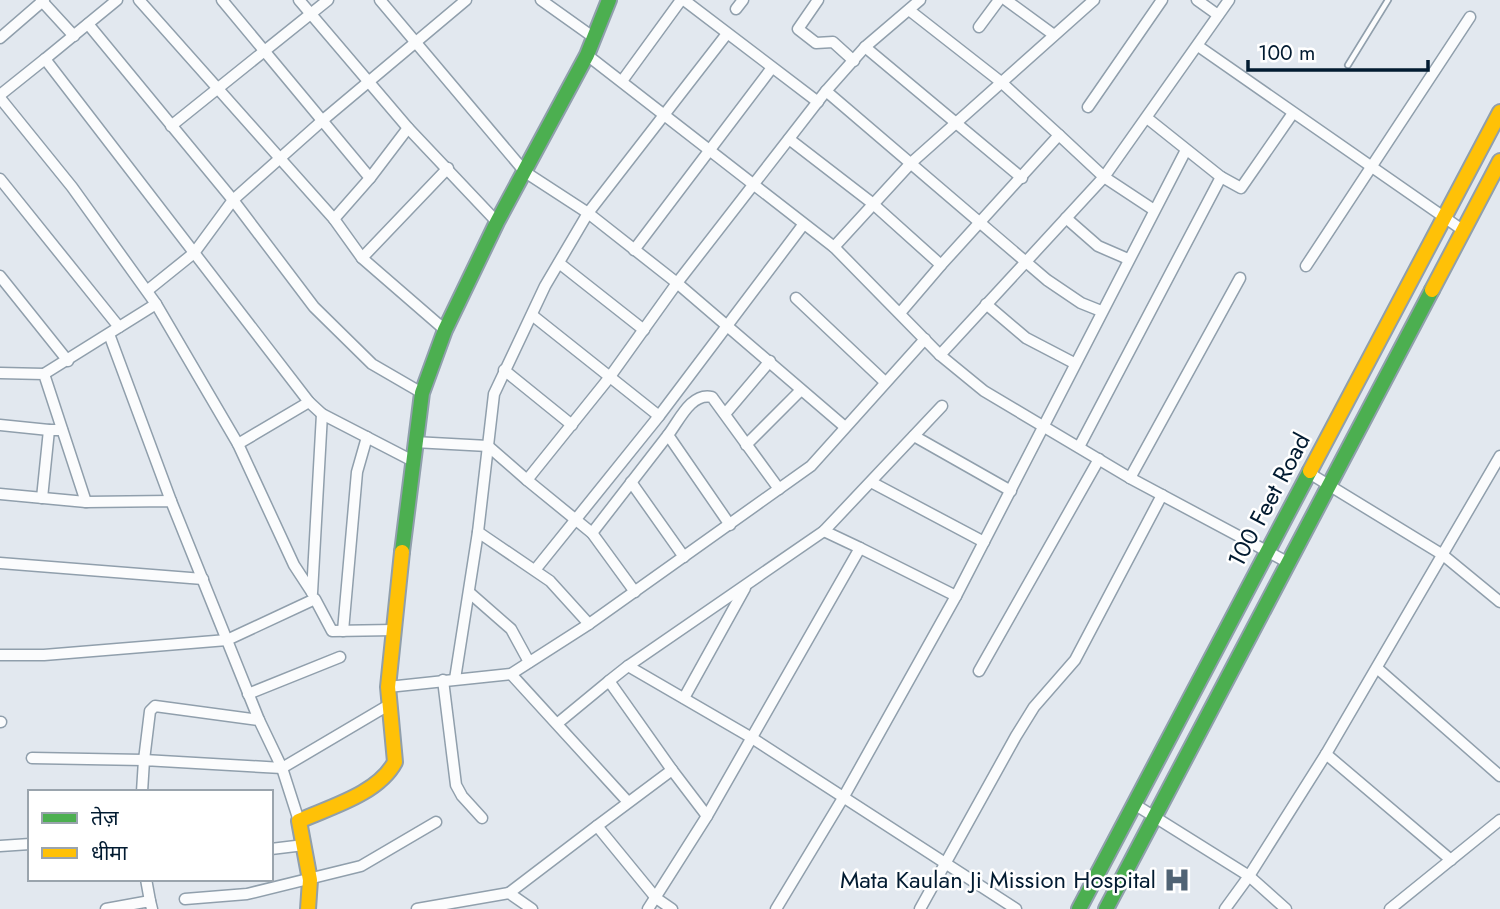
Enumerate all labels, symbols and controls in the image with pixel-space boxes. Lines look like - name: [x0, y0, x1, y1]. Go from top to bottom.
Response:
- scale bar: [1248, 28, 1428, 72]
- text: 100 m: [1258, 38, 1315, 68]
- street label: 100 Feet Road: [1218, 426, 1319, 573]
- legend: [28, 790, 273, 881]
- text: तेज़: [91, 803, 119, 833]
- text: धीमा: [91, 838, 128, 868]
- place label: Mata Kaulan Ji Mission Hospital: [840, 862, 1156, 897]
- hospital icon: Mata Kaulan Ji Mission Hospital: [1162, 865, 1192, 895]

